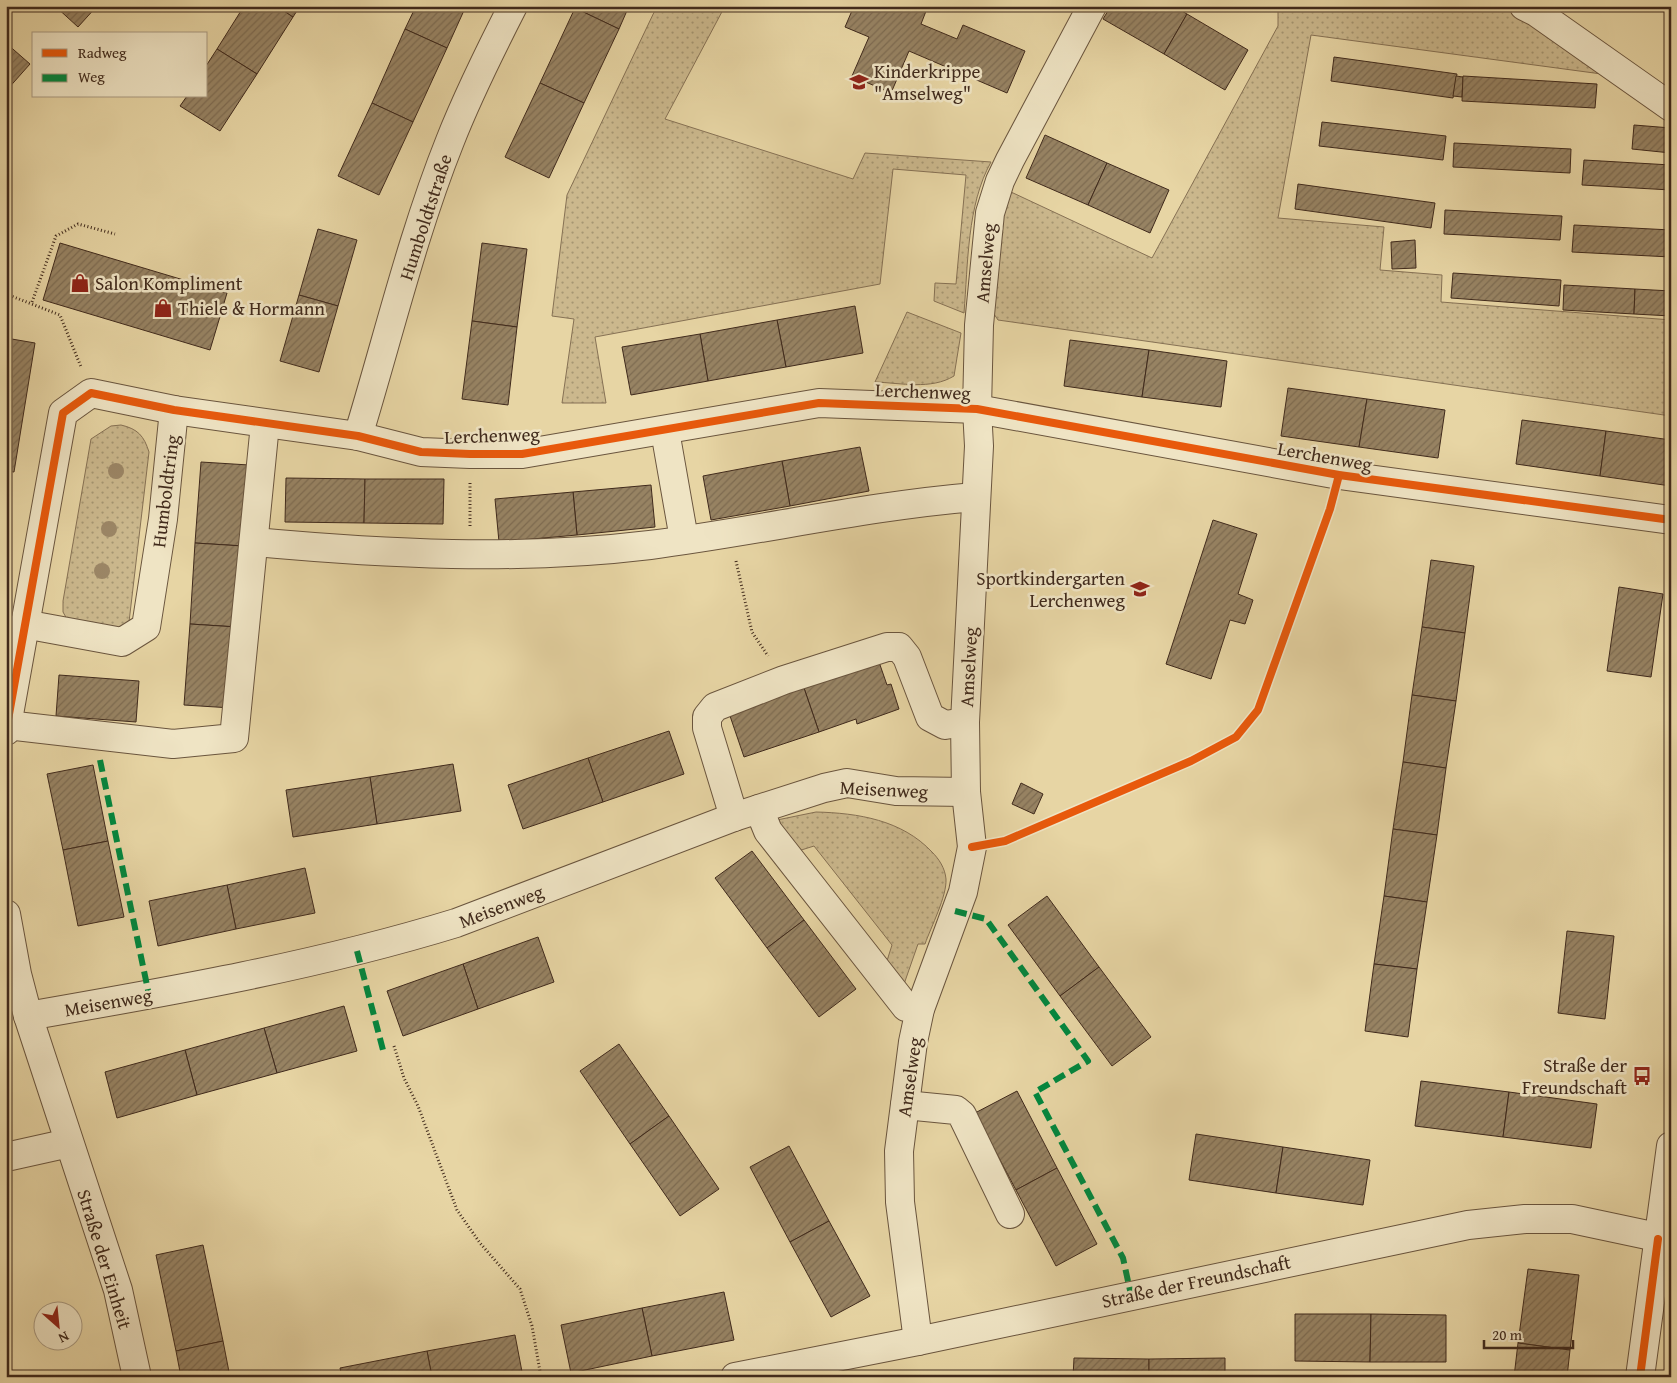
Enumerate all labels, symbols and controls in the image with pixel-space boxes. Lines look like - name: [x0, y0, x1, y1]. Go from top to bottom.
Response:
- legend: [32, 32, 208, 98]
- text: Radweg: [78, 42, 127, 63]
- place label: Kinderkrippe "Amselweg": [874, 57, 980, 107]
- text: Weg: [78, 66, 105, 87]
- school or university icon: Kinderkrippe "Amselweg": [848, 71, 870, 93]
- street label: Humboldtstraße: [391, 150, 459, 284]
- street label: Amselweg: [968, 221, 1002, 304]
- place label: Salon Kompliment: [95, 269, 243, 297]
- shop icon: Salon Kompliment: [69, 272, 91, 294]
- place label: Thiele & Hormann: [178, 294, 325, 322]
- shop icon: Thiele & Hormann: [152, 297, 174, 319]
- street label: Lerchenweg: [875, 375, 972, 407]
- street label: Lerchenweg: [444, 419, 541, 451]
- street label: Humboldtring: [144, 432, 186, 549]
- street label: Lerchenweg: [1275, 434, 1375, 478]
- place label: Sportkindergarten Lerchenweg: [976, 564, 1126, 614]
- school or university icon: Sportkindergarten Lerchenweg: [1129, 578, 1151, 600]
- street label: Amselweg: [952, 626, 984, 708]
- street label: Meisenweg: [839, 773, 929, 805]
- street label: Meisenweg: [455, 877, 548, 935]
- street label: Meisenweg: [62, 980, 155, 1023]
- street label: Amselweg: [890, 1035, 929, 1119]
- place label: Straße der Freundschaft: [1522, 1051, 1627, 1101]
- bus stop icon: Straße der Freundschaft: [1631, 1065, 1653, 1087]
- street label: Straße der Einheit: [70, 1185, 140, 1333]
- street label: Straße der Freundschaft: [1099, 1247, 1294, 1315]
- north arrow: [32, 1300, 82, 1350]
- scale bar: [1484, 1318, 1573, 1350]
- text: 20 m: [1492, 1324, 1523, 1345]
- text: N: [55, 1327, 73, 1349]

